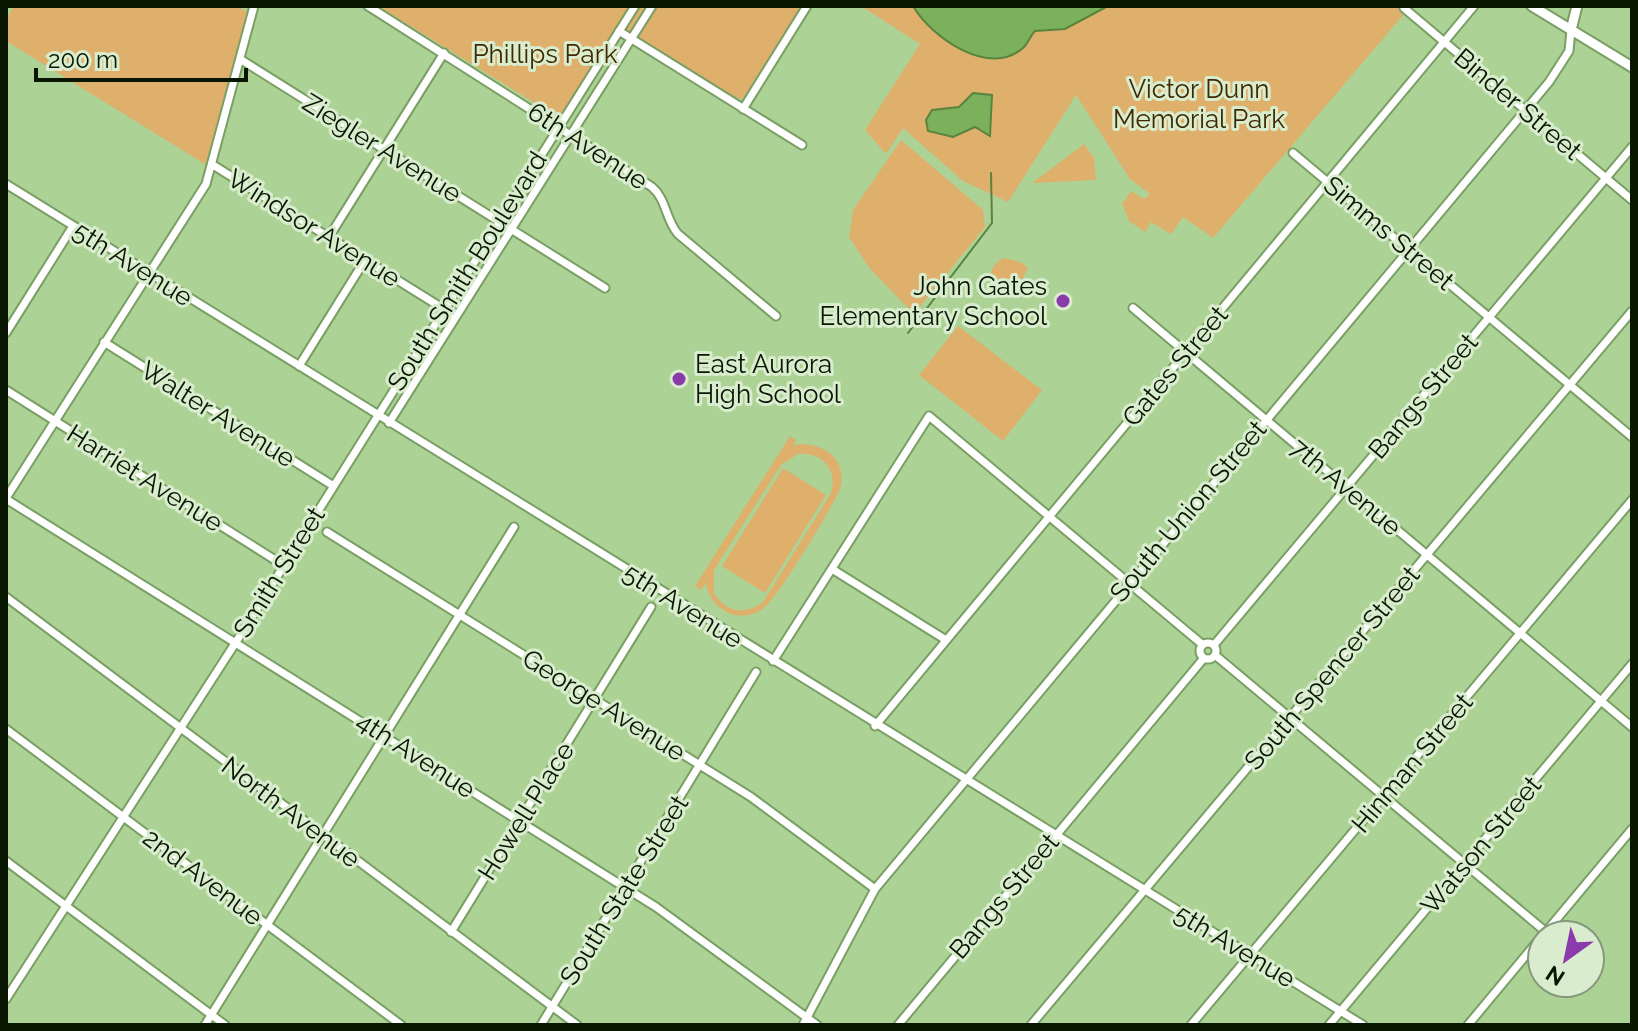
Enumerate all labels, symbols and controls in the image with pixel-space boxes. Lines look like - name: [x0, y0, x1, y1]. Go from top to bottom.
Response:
- scale bar: [36, 32, 246, 82]
- park label: Phillips Park: [472, 39, 618, 69]
- street label: Binder Street: [1448, 42, 1588, 166]
- text: 200 m: [48, 45, 118, 74]
- park label: Victor Dunn Memorial Park: [1113, 74, 1285, 134]
- street label: Ziegler Avenue: [297, 87, 467, 209]
- street label: 6th Avenue: [523, 96, 653, 196]
- street label: South Smith Boulevard: [381, 146, 553, 396]
- street label: Windsor Avenue: [222, 163, 406, 293]
- street label: Simms Street: [1318, 170, 1460, 296]
- street label: 5th Avenue: [68, 215, 198, 313]
- place label: John Gates Elementary School: [819, 271, 1048, 331]
- marker: John Gates Elementary School: [1054, 292, 1072, 310]
- street label: Gates Street: [1116, 300, 1234, 432]
- street label: Bangs Street: [1362, 327, 1484, 465]
- place label: East Aurora High School: [695, 349, 842, 409]
- street label: Walter Avenue: [135, 355, 301, 473]
- marker: East Aurora High School: [670, 370, 688, 388]
- street label: South Union Street: [1104, 414, 1273, 608]
- street label: Harriet Avenue: [62, 418, 228, 538]
- street label: 7th Avenue: [1285, 432, 1407, 542]
- street label: Smith Street: [227, 501, 331, 643]
- street label: 5th Avenue: [618, 557, 748, 655]
- street label: South Spencer Street: [1238, 560, 1426, 776]
- street label: George Avenue: [517, 643, 691, 767]
- street label: Hinman Street: [1345, 687, 1479, 839]
- street label: 4th Avenue: [351, 706, 481, 804]
- street label: Howell Place: [472, 737, 580, 885]
- street label: North Avenue: [216, 750, 366, 874]
- street label: Watson Street: [1415, 770, 1547, 920]
- street label: South State Street: [554, 789, 695, 990]
- street label: 2nd Avenue: [137, 822, 269, 932]
- street label: Bangs Street: [943, 827, 1065, 965]
- street label: 5th Avenue: [1169, 898, 1301, 994]
- north arrow: [1526, 919, 1606, 999]
- text: N: [1541, 960, 1569, 991]

